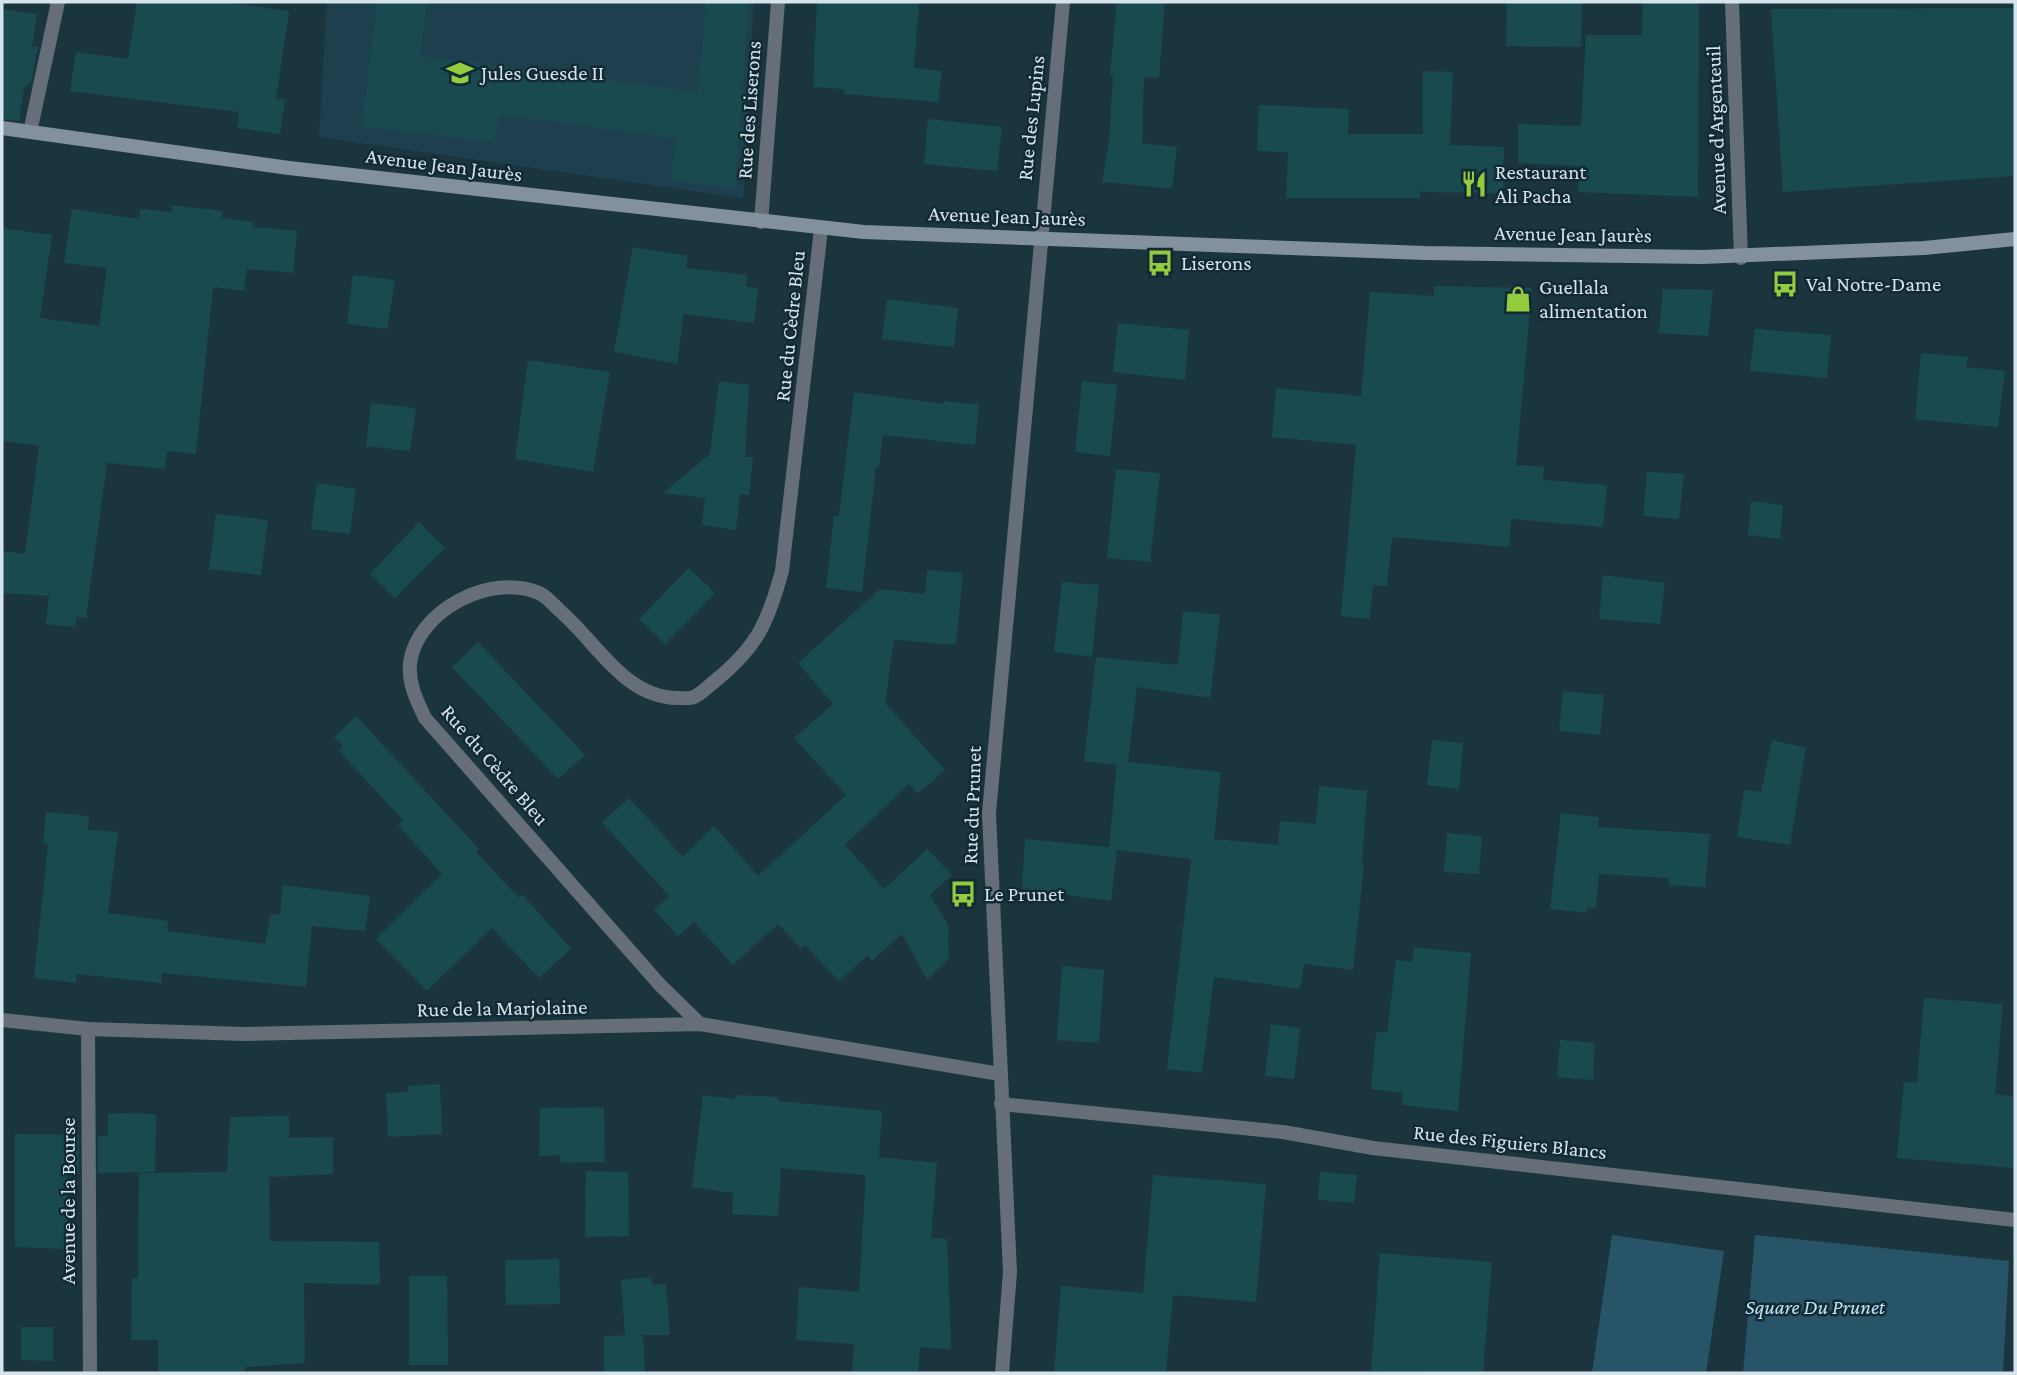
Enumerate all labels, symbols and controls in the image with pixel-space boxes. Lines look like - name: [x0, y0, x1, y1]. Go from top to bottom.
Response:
- street label: Rue des Liserons: [732, 40, 766, 180]
- street label: Avenue d'Argenteuil: [1701, 45, 1731, 215]
- street label: Rue des Lupins: [1012, 54, 1050, 182]
- school or university icon: Jules Guesde II: [445, 58, 475, 88]
- place label: Jules Guesde II: [479, 61, 604, 85]
- street label: Avenue Jean Jaurès: [364, 143, 524, 187]
- place label: Restaurant Ali Pacha: [1495, 160, 1588, 208]
- restaurant icon: Restaurant Ali Pacha: [1459, 169, 1489, 199]
- street label: Avenue Jean Jaurès: [928, 201, 1086, 231]
- street label: Avenue Jean Jaurès: [1494, 221, 1652, 247]
- bus stop icon: Liserons: [1145, 248, 1175, 278]
- street label: Rue du Cèdre Bleu: [770, 249, 810, 403]
- place label: Liserons: [1181, 251, 1251, 275]
- bus stop icon: Val Notre-Dame: [1770, 269, 1800, 299]
- place label: Val Notre-Dame: [1806, 272, 1941, 296]
- place label: Guellala alimentation: [1539, 275, 1648, 323]
- shop icon: Guellala alimentation: [1503, 284, 1533, 314]
- street label: Rue du Cèdre Bleu: [436, 700, 554, 830]
- street label: Rue du Prunet: [958, 744, 986, 865]
- bus stop icon: Le Prunet: [948, 879, 978, 909]
- place label: Le Prunet: [984, 882, 1065, 906]
- street label: Rue de la Marjolaine: [417, 995, 587, 1021]
- street label: Avenue de la Bourse: [56, 1117, 80, 1285]
- street label: Rue des Figuiers Blancs: [1412, 1120, 1608, 1164]
- park label: Square Du Prunet: [1745, 1295, 1886, 1319]

